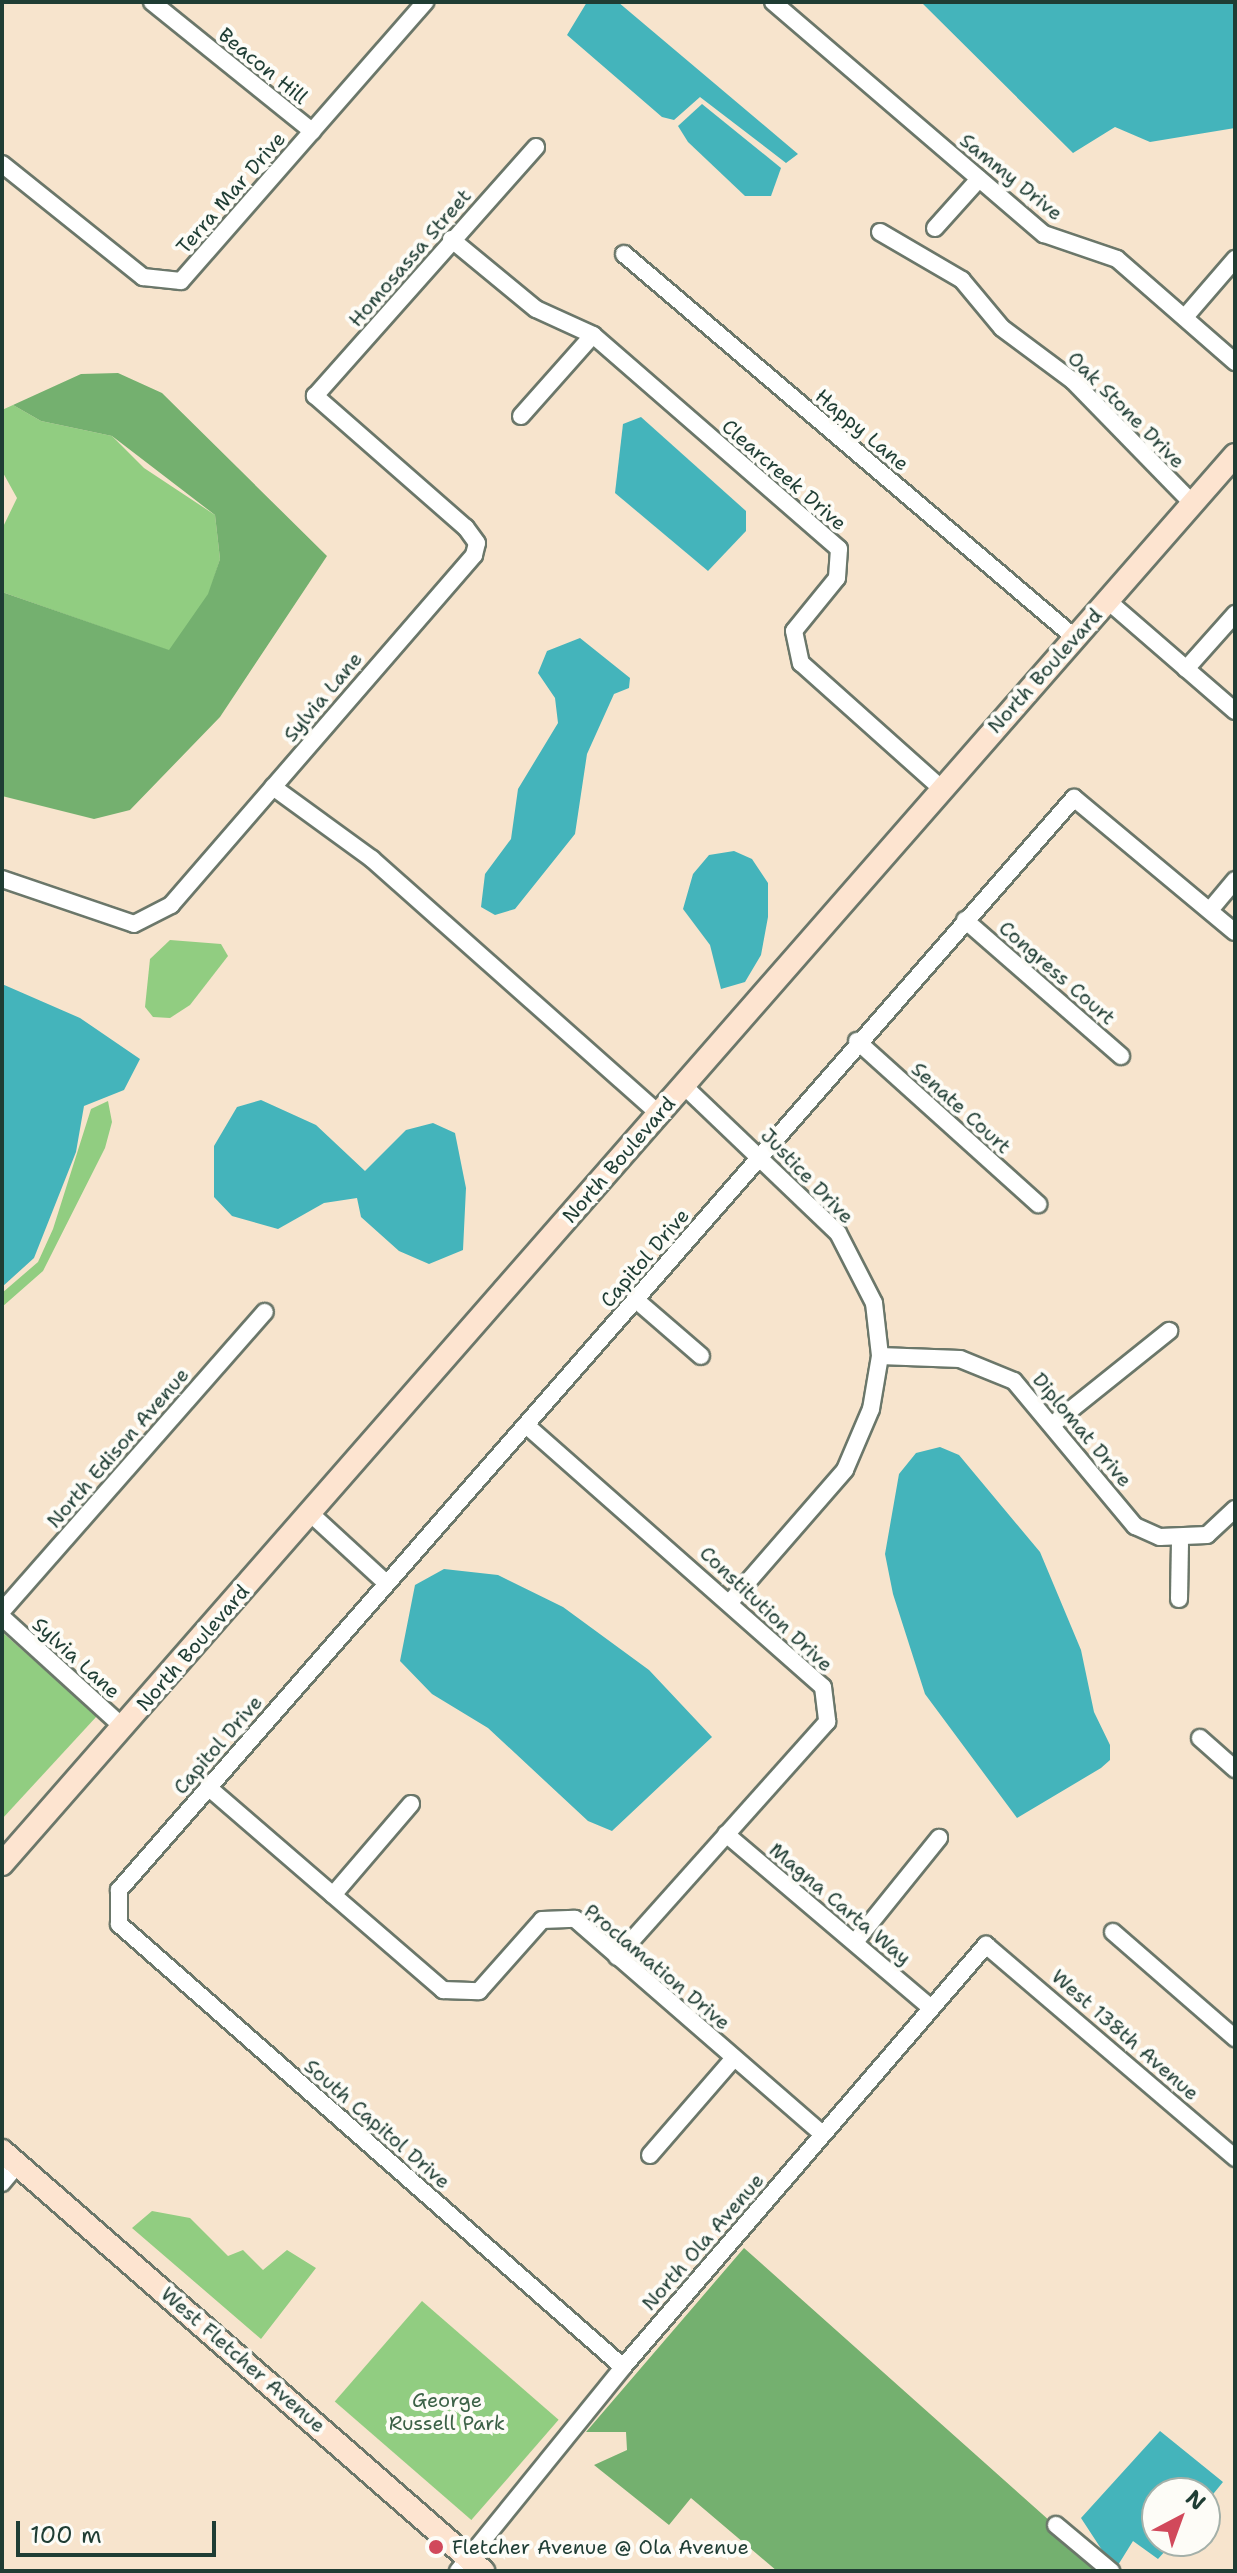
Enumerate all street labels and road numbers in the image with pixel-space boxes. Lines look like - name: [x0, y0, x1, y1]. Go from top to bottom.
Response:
- street label: Beacon Hill: [214, 23, 312, 109]
- street label: Terra Mar Drive: [172, 127, 290, 259]
- street label: Sammy Drive: [955, 128, 1067, 226]
- street label: Homosassa Street: [344, 184, 476, 332]
- street label: Oak Stone Drive: [1063, 347, 1189, 473]
- street label: Happy Lane: [811, 384, 913, 476]
- street label: Clearcreek Drive: [717, 414, 851, 536]
- street label: North Boulevard: [983, 604, 1107, 738]
- street label: Sylvia Lane: [279, 647, 367, 747]
- street label: Congress Court: [994, 916, 1120, 1030]
- street label: Senate Court: [906, 1057, 1016, 1159]
- street label: North Boulevard: [558, 1092, 680, 1228]
- street label: Justice Drive: [756, 1123, 858, 1229]
- street label: Capitol Drive: [596, 1204, 694, 1312]
- street label: North Edison Avenue: [42, 1363, 194, 1533]
- street label: Diplomat Drive: [1027, 1368, 1137, 1492]
- street label: Constitution Drive: [695, 1541, 837, 1677]
- street label: North Boulevard: [132, 1580, 254, 1716]
- street label: Sylvia Lane: [27, 1612, 125, 1704]
- street label: Capitol Drive: [169, 1691, 267, 1799]
- street label: Magna Carta Way: [764, 1838, 916, 1970]
- street label: Proclamation Drive: [579, 1899, 735, 2035]
- street label: West 138th Avenue: [1046, 1965, 1204, 2105]
- street label: South Capitol Drive: [299, 2054, 455, 2194]
- street label: North Ola Avenue: [637, 2169, 769, 2315]
- street label: West Fletcher Avenue: [156, 2282, 330, 2438]

